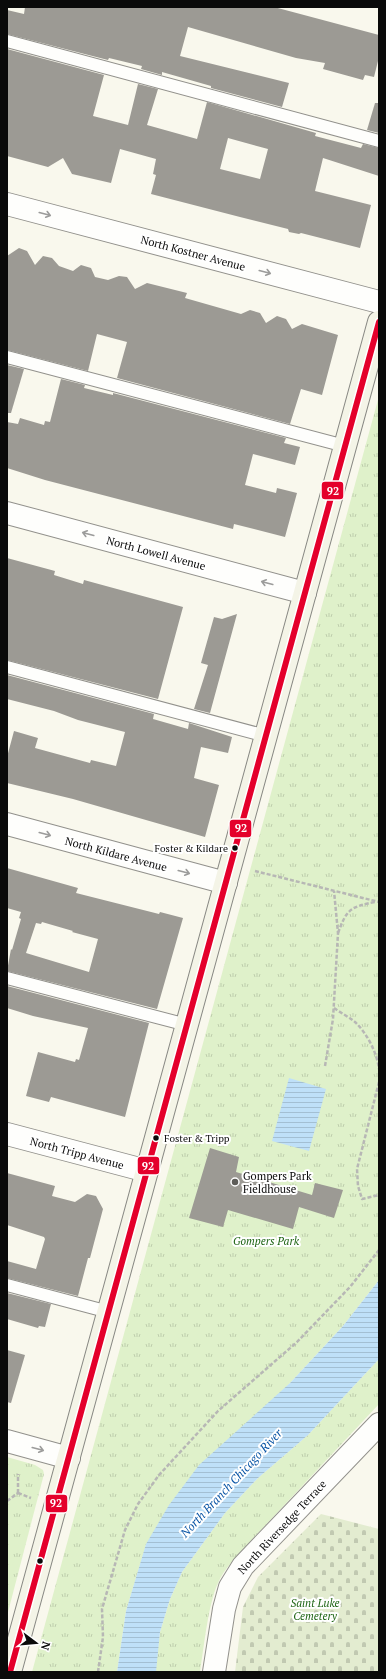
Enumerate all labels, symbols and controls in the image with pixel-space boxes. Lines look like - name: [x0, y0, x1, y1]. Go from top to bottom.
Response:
- one-way arrow: [38, 211, 51, 219]
- street label: North Kostner Avenue: [139, 232, 247, 274]
- one-way arrow: [258, 269, 271, 276]
- line badge: 92: [321, 481, 344, 500]
- text: 92: [327, 484, 339, 498]
- one-way arrow: [81, 530, 94, 538]
- street label: North Lowell Avenue: [105, 533, 208, 573]
- one-way arrow: [261, 579, 274, 586]
- line badge: 92: [229, 819, 252, 838]
- text: 92: [235, 821, 247, 835]
- one-way arrow: [38, 831, 51, 838]
- street label: North Kildare Avenue: [63, 834, 169, 874]
- place label: Foster & Kildare: [155, 842, 228, 855]
- marker: Foster & Kildare: [230, 843, 240, 853]
- one-way arrow: [177, 868, 190, 876]
- place label: Foster & Tripp: [164, 1132, 230, 1145]
- marker: Foster & Tripp: [151, 1133, 161, 1143]
- street label: North Tripp Avenue: [29, 1134, 126, 1172]
- line badge: 92: [137, 1156, 160, 1175]
- text: 92: [142, 1159, 154, 1173]
- place label: Gompers Park Fieldhouse: [243, 1169, 312, 1196]
- marker: Gompers Park Fieldhouse: [230, 1177, 240, 1187]
- park label: Gompers Park: [233, 1234, 300, 1248]
- water label: North Branch Chicago River: [176, 1425, 286, 1541]
- one-way arrow: [31, 1446, 44, 1453]
- street label: North Riversedge Terrace: [235, 1477, 330, 1577]
- line badge: 92: [45, 1494, 68, 1513]
- text: 92: [50, 1496, 62, 1510]
- unlabelled marker: [35, 1556, 45, 1566]
- park label: Saint Luke Cemetery: [290, 1596, 340, 1623]
- north arrow: [16, 1623, 56, 1663]
- text: N: [38, 1640, 53, 1652]

